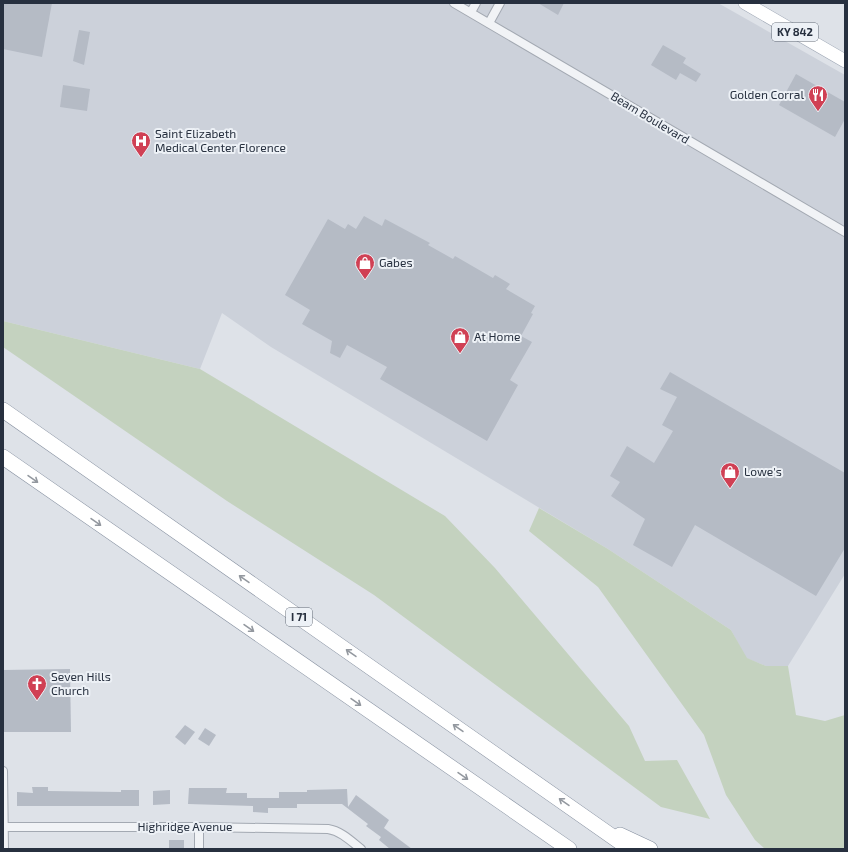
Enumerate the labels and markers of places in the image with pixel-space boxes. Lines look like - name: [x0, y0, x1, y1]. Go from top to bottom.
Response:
- restaurant icon: Golden Corral: [807, 84, 829, 112]
- place label: Golden Corral: [730, 87, 804, 101]
- place label: Saint Elizabeth Medical Center Florence: [155, 126, 286, 154]
- hospital icon: Saint Elizabeth Medical Center Florence: [130, 130, 152, 158]
- shop icon: Gabes: [354, 252, 376, 280]
- place label: Gabes: [379, 255, 413, 269]
- shop icon: At Home: [449, 326, 471, 354]
- place label: At Home: [474, 329, 520, 343]
- shop icon: Lowe's: [719, 461, 741, 489]
- place label: Lowe's: [744, 464, 782, 478]
- place label: Seven Hills Church: [51, 669, 111, 697]
- church icon: Seven Hills Church: [26, 673, 48, 701]

